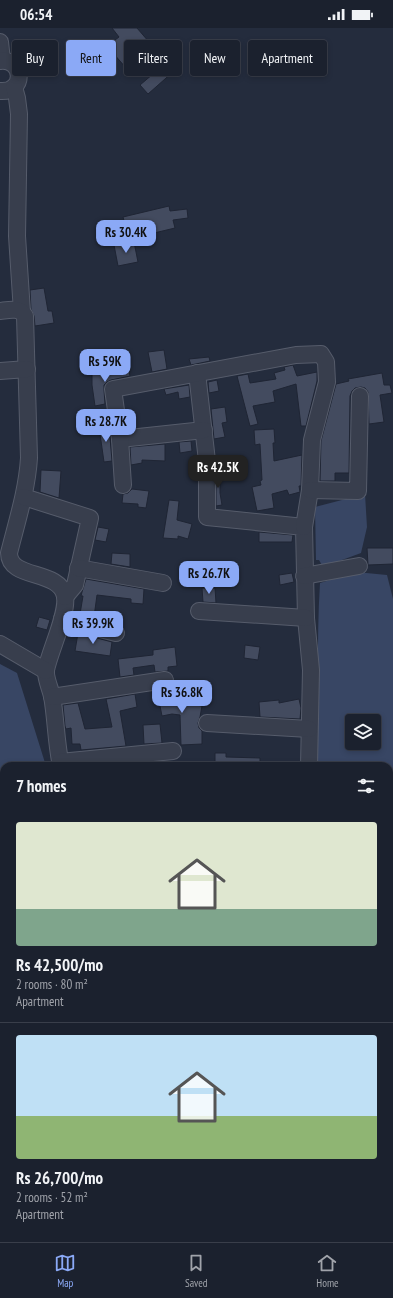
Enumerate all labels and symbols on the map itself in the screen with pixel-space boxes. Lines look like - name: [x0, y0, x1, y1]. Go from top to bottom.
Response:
- pin: Rs 30.4K: [85, 220, 167, 254]
- pin: Rs 59K: [72, 349, 138, 383]
- pin: Rs 28.7K: [65, 409, 147, 443]
- pin: Rs 42.5K: [177, 455, 259, 489]
- pin: Rs 26.7K: [168, 561, 250, 595]
- pin: Rs 39.9K: [52, 611, 134, 645]
- pin: Rs 36.8K: [141, 680, 223, 714]

